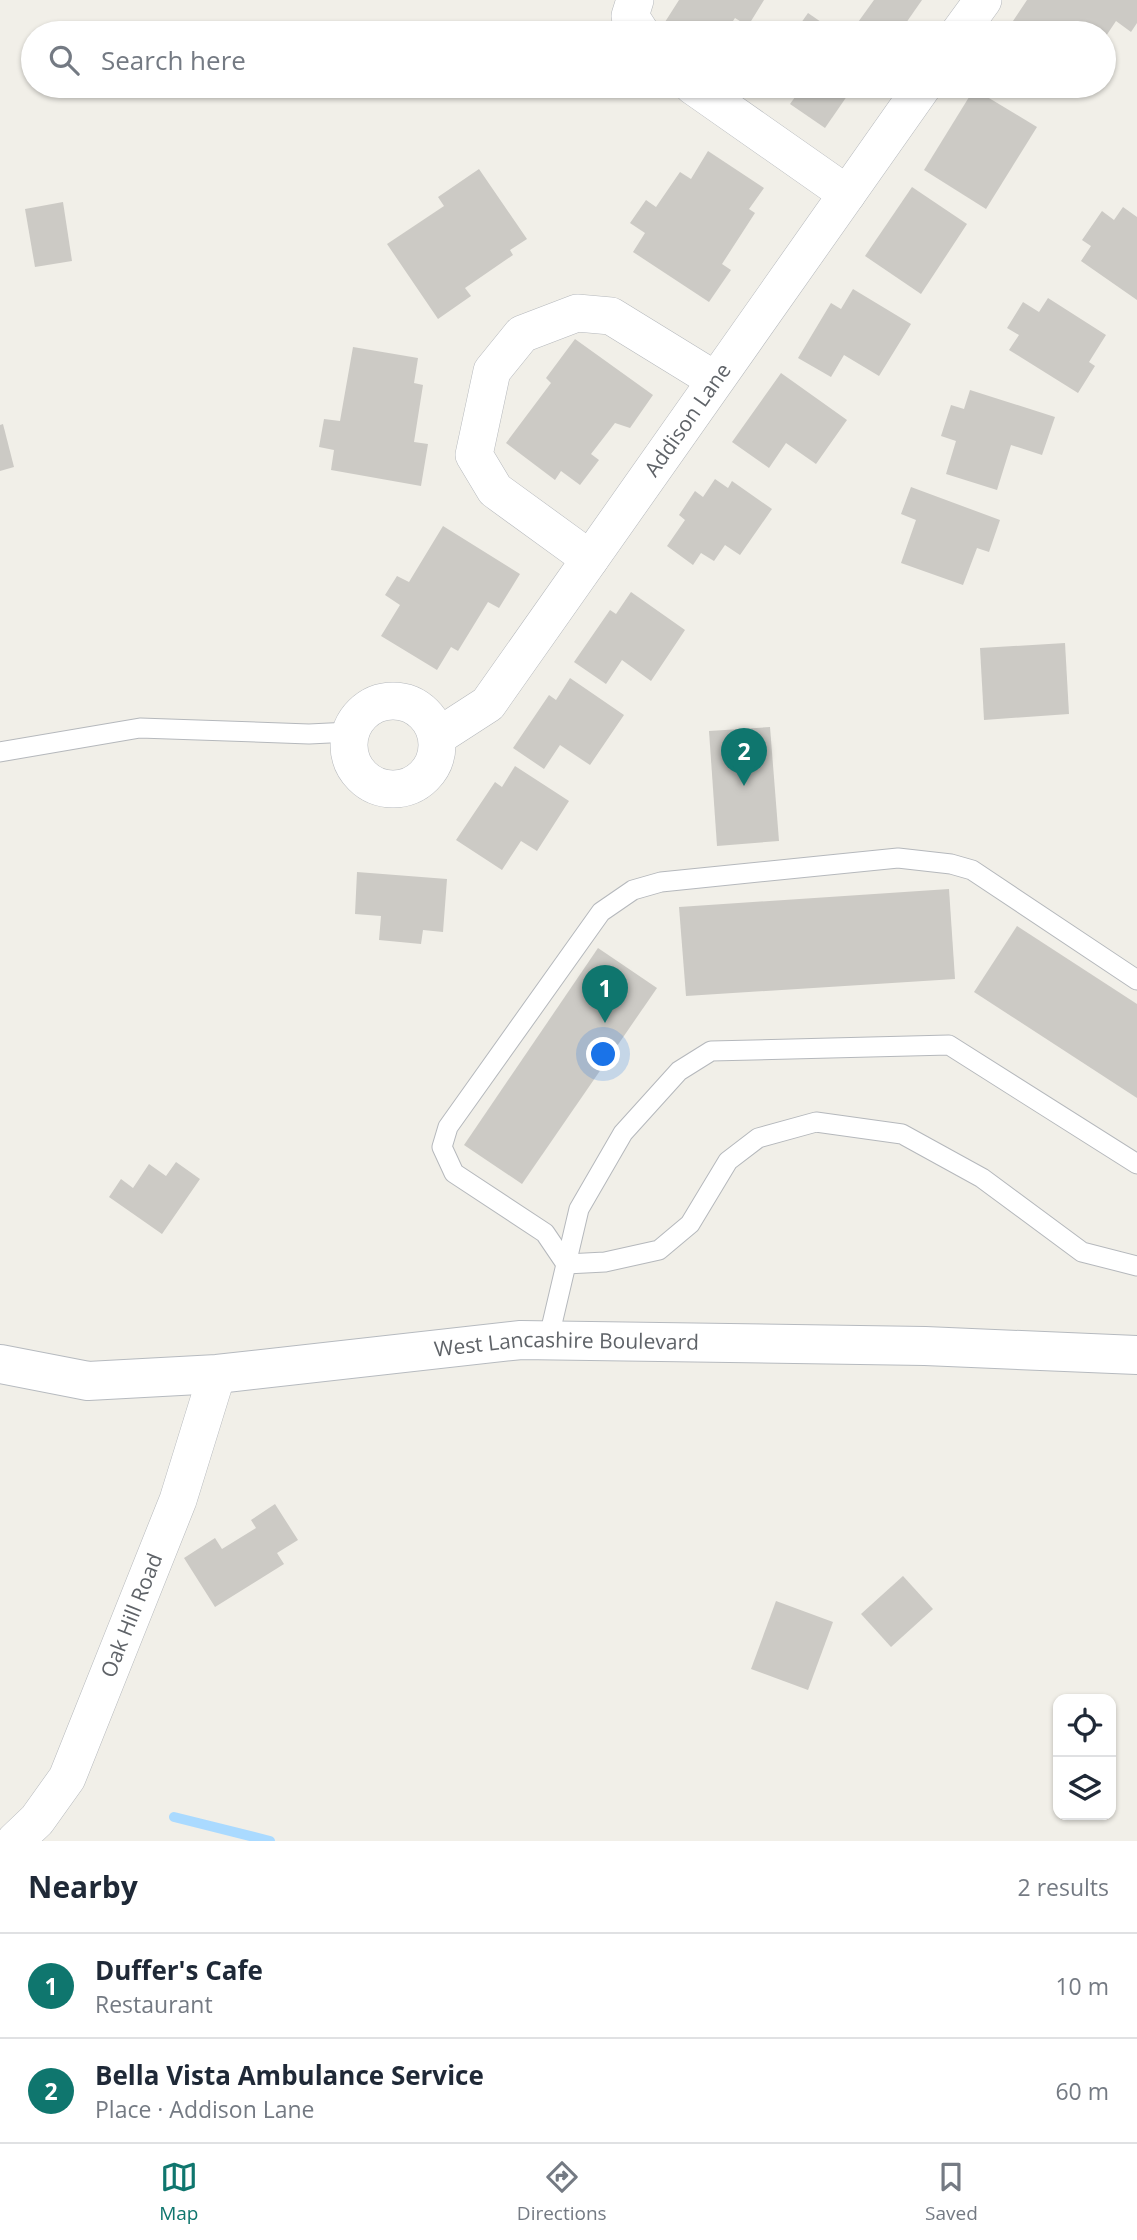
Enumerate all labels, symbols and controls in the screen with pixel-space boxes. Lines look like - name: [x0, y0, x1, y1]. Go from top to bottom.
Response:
- search box: [21, 21, 1116, 98]
- icon: search: [45, 41, 83, 79]
- text: Search here: [101, 42, 246, 78]
- street label: Addison Lane: [637, 357, 737, 482]
- pin: 2: [721, 728, 767, 786]
- pin: 1: [582, 965, 628, 1023]
- your location: [586, 1037, 620, 1071]
- street label: West Lancashire Boulevard: [432, 1325, 699, 1363]
- street label: Oak Hill Road: [94, 1549, 168, 1681]
- map controls: [1053, 1694, 1116, 1820]
- button: locate: [1053, 1694, 1116, 1757]
- button: layers: [1053, 1757, 1116, 1820]
- text: Nearby: [28, 1866, 138, 1907]
- text: 2 results: [1018, 1871, 1109, 1903]
- text: Duffer's Cafe: [95, 1952, 263, 1988]
- text: 1: [44, 1970, 58, 2002]
- text: 10 m: [1055, 1970, 1109, 2002]
- text: Restaurant: [95, 1988, 213, 2020]
- text: Bella Vista Ambulance Service: [95, 2057, 484, 2093]
- text: 2: [44, 2075, 58, 2107]
- text: 60 m: [1055, 2075, 1109, 2107]
- text: Place · Addison Lane: [95, 2093, 315, 2125]
- tab: Map: [159, 2158, 198, 2226]
- tab: Directions: [517, 2158, 607, 2226]
- tab: Saved: [925, 2158, 978, 2226]

